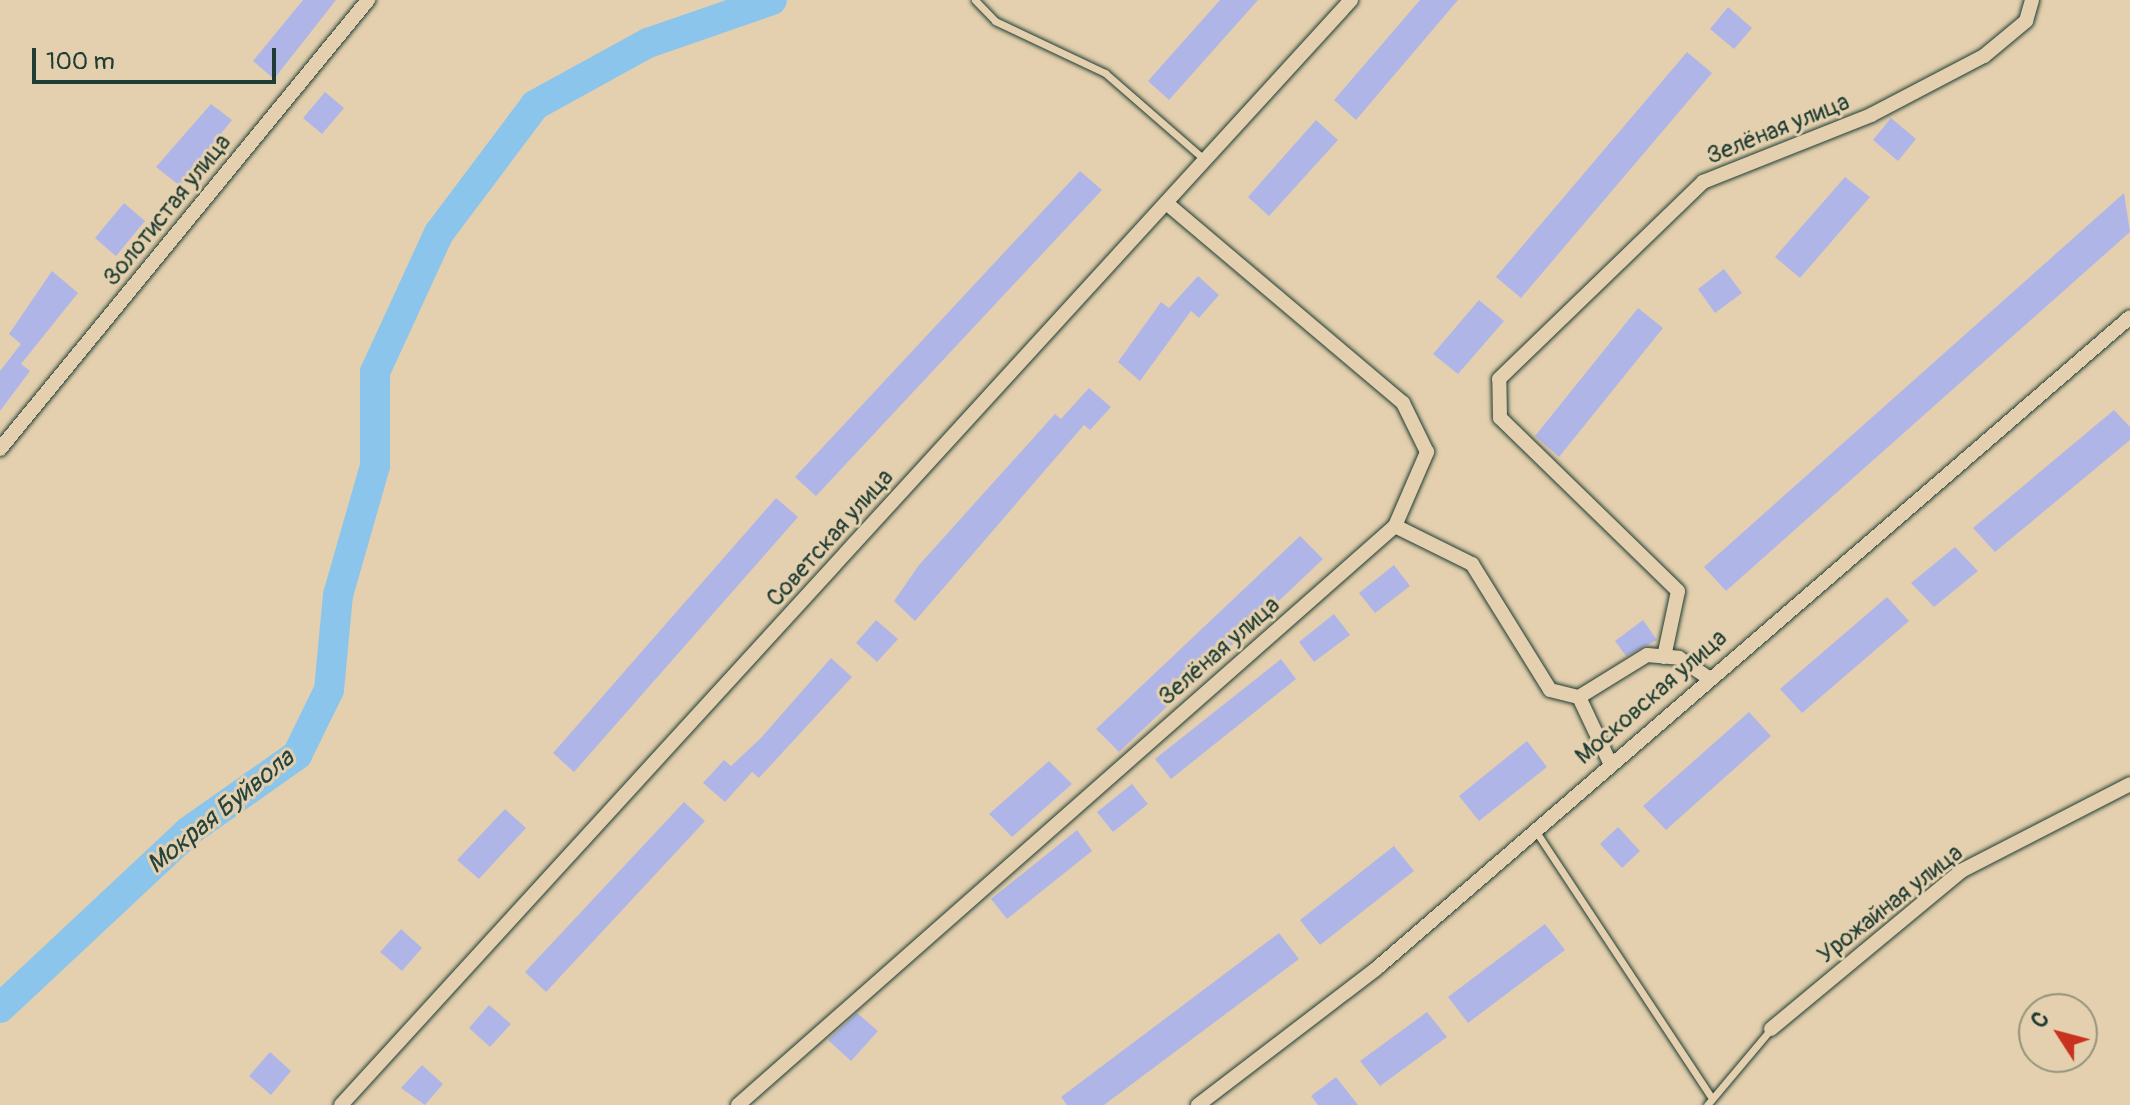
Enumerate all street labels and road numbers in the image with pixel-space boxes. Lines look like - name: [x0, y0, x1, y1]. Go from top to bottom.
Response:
- street label: Зелёная улица: [1703, 87, 1853, 171]
- street label: Золотистая улица: [97, 128, 237, 292]
- street label: Советская улица: [761, 463, 899, 613]
- street label: Зелёная улица: [1152, 591, 1286, 711]
- street label: Московская улица: [1569, 623, 1733, 771]
- street label: Урожайная улица: [1812, 838, 1968, 970]

